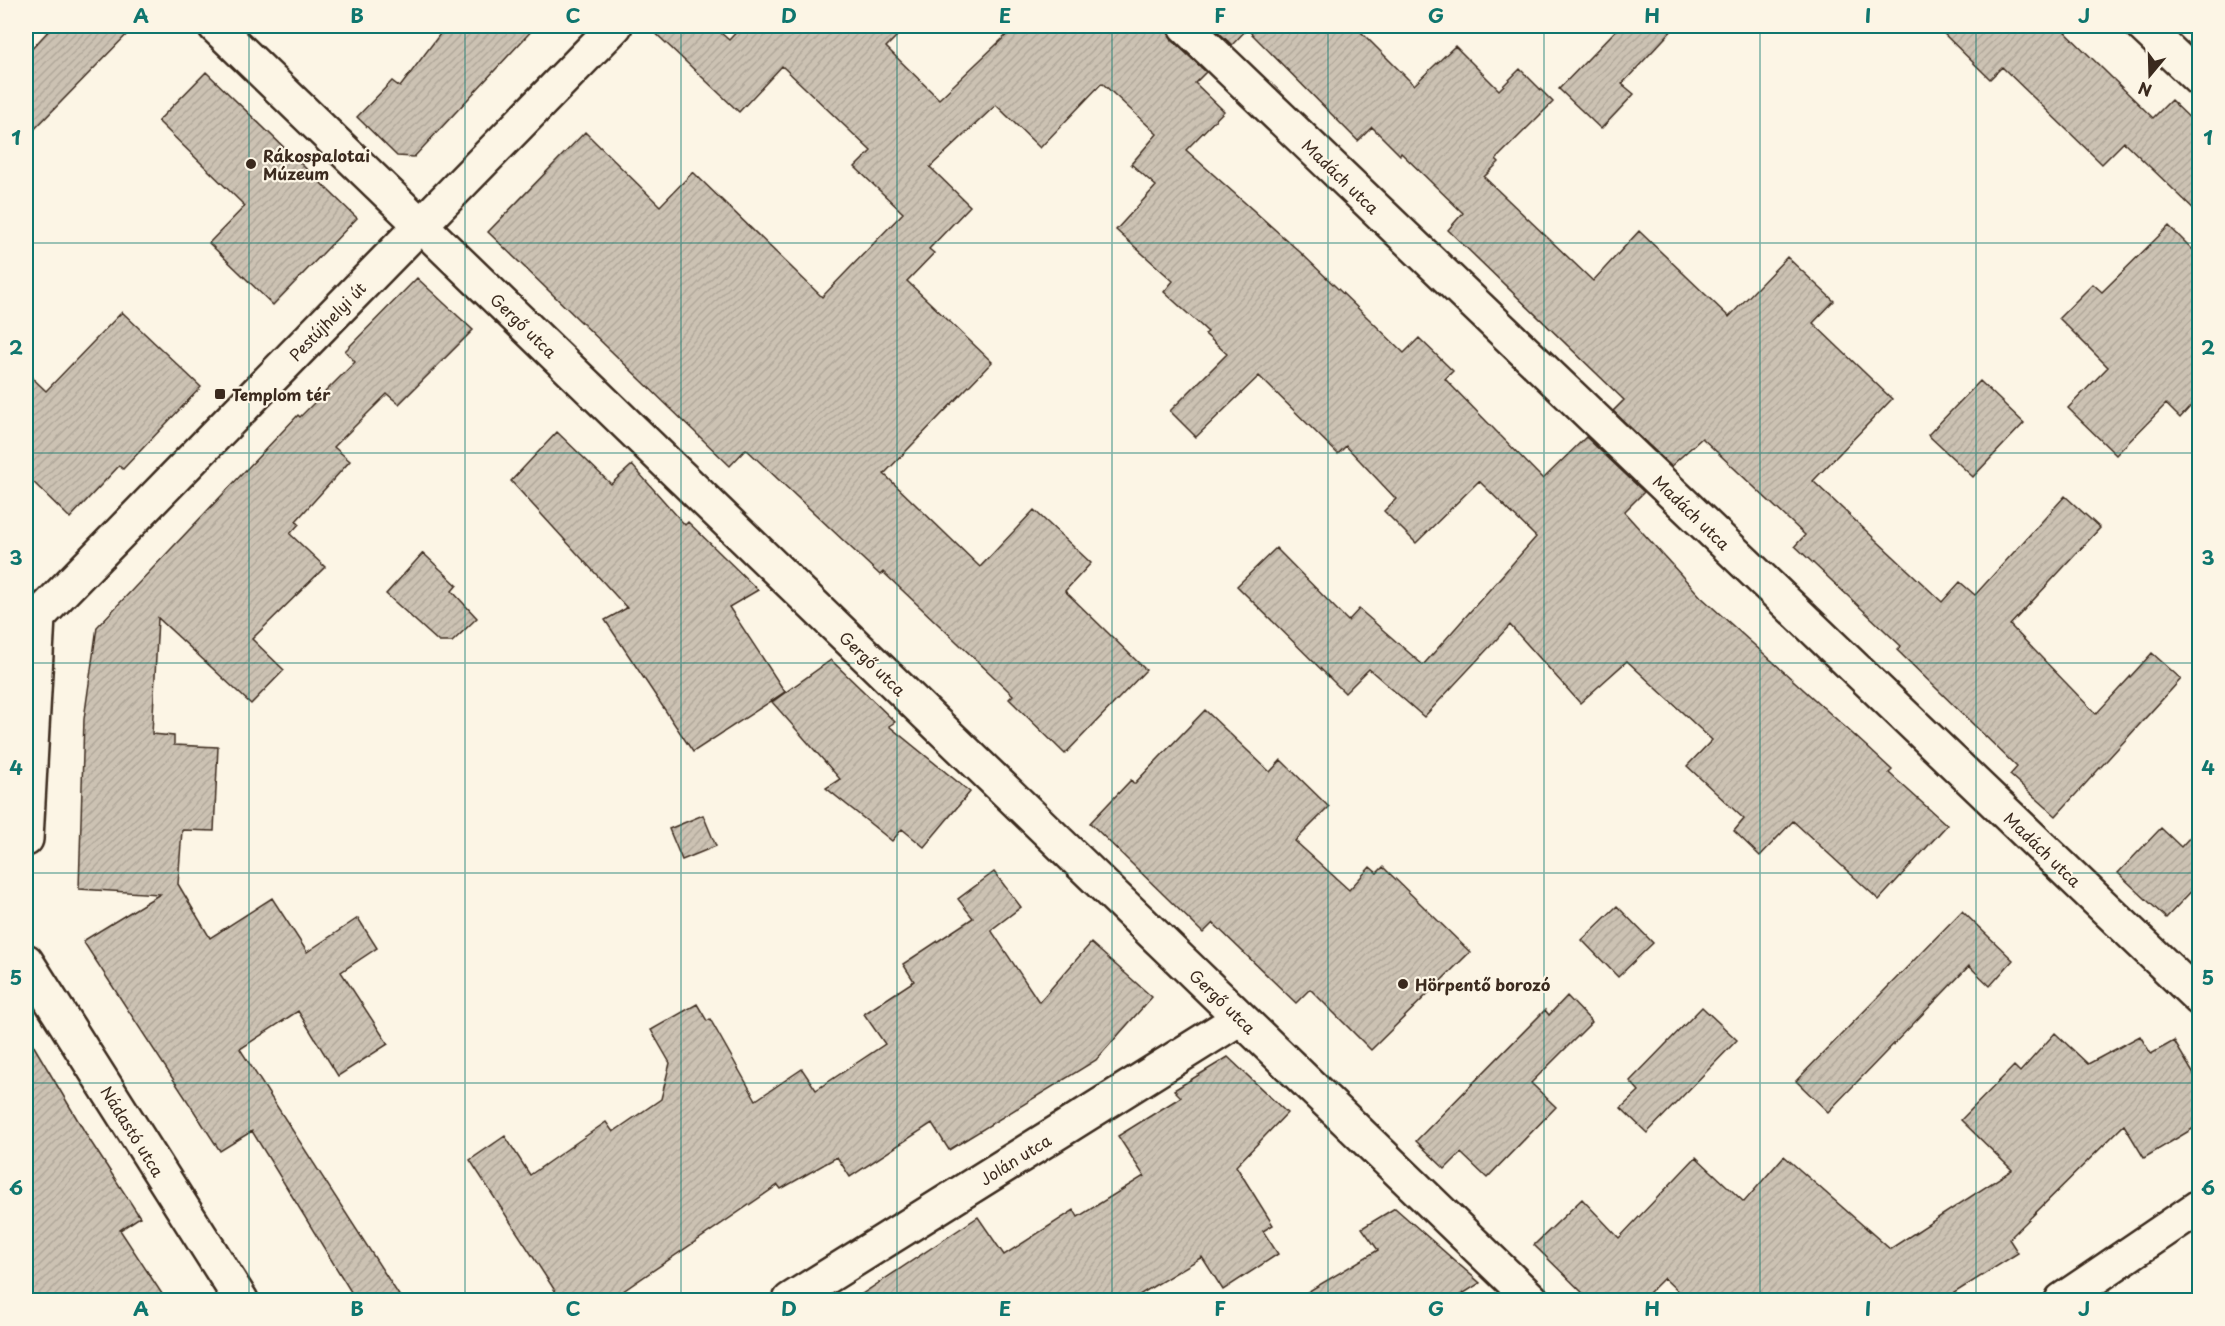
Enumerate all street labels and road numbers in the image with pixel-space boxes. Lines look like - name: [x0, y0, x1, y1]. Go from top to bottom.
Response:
- street label: Madách utca: [1297, 133, 1385, 219]
- street label: Pestújhelyi út: [283, 276, 371, 366]
- street label: Gergő utca: [485, 287, 563, 363]
- street label: Madách utca: [1648, 469, 1736, 555]
- street label: Gergő utca: [834, 625, 912, 701]
- street label: Madách utca: [1999, 806, 2087, 892]
- street label: Gergő utca: [1184, 963, 1262, 1039]
- street label: Nádastó utca: [96, 1081, 170, 1181]
- street label: Jolán utca: [975, 1128, 1055, 1190]

